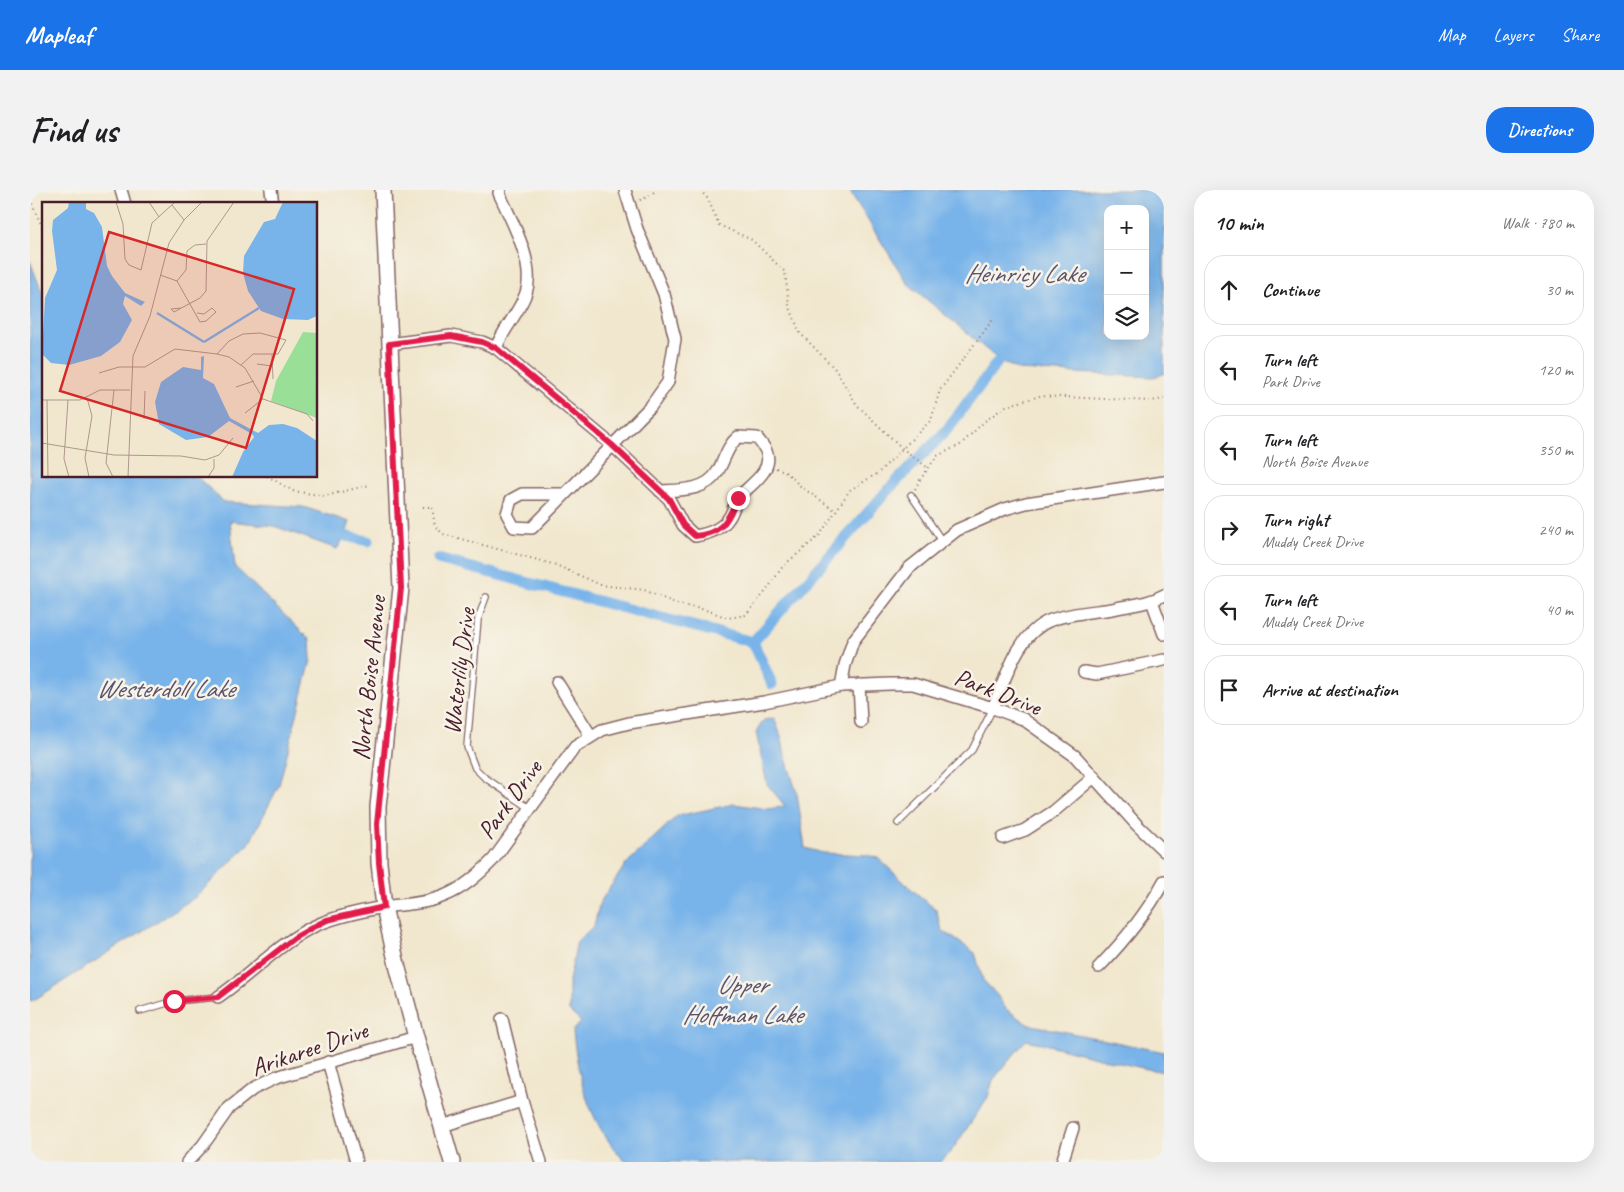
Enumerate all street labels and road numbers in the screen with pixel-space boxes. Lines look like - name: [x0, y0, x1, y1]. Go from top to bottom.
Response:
- street label: North Boise Avenue: [344, 593, 394, 762]
- street label: Waterlily Drive: [435, 604, 483, 736]
- street label: Park Drive: [950, 661, 1047, 724]
- street label: Park Drive: [470, 752, 550, 845]
- street label: Arikaree Drive: [247, 1013, 374, 1084]

